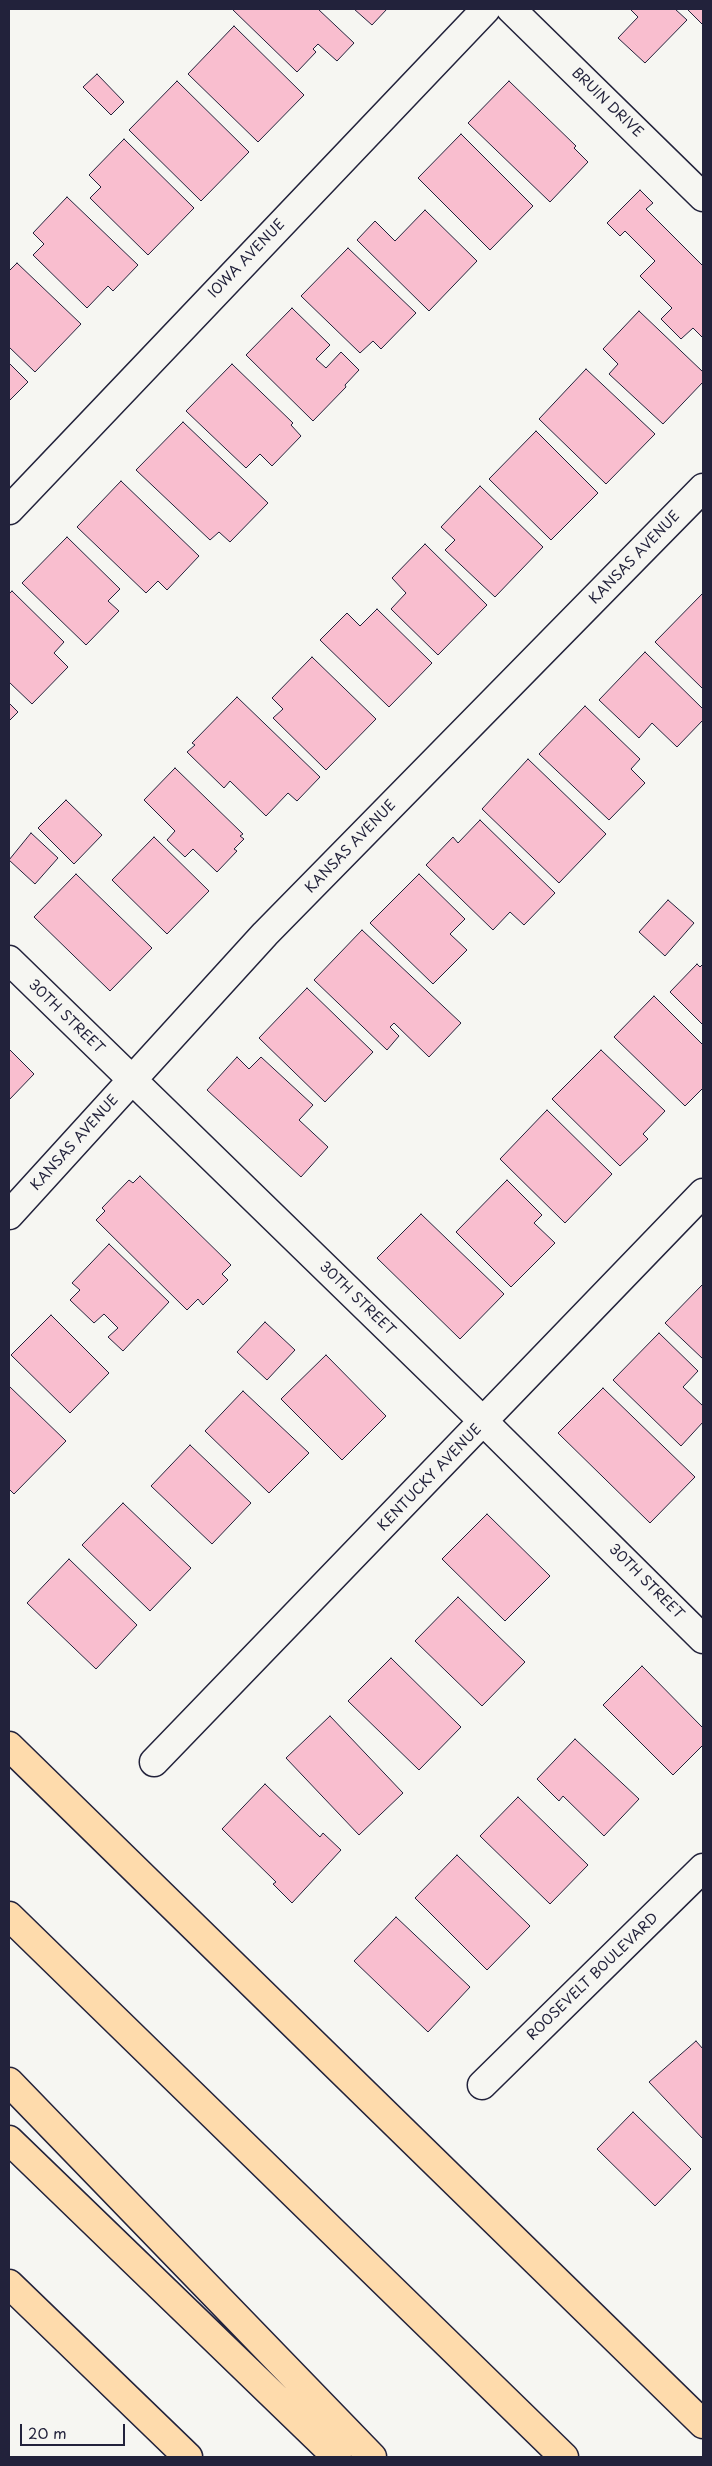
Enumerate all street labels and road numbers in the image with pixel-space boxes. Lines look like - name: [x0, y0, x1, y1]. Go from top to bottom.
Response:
- street label: BRUIN DRIVE: [568, 65, 646, 141]
- street label: IOWA AVENUE: [205, 216, 289, 302]
- street label: KANSAS AVENUE: [586, 508, 684, 608]
- street label: KANSAS AVENUE: [302, 797, 400, 897]
- street label: 30TH STREET: [25, 977, 107, 1057]
- street label: KANSAS AVENUE: [28, 1092, 122, 1194]
- street label: 30TH STREET: [316, 1259, 398, 1339]
- street label: KENTUCKY AVENUE: [375, 1421, 485, 1535]
- street label: 30TH STREET: [605, 1541, 687, 1623]
- street label: ROOSEVELT BOULEVARD: [524, 1910, 662, 2044]

